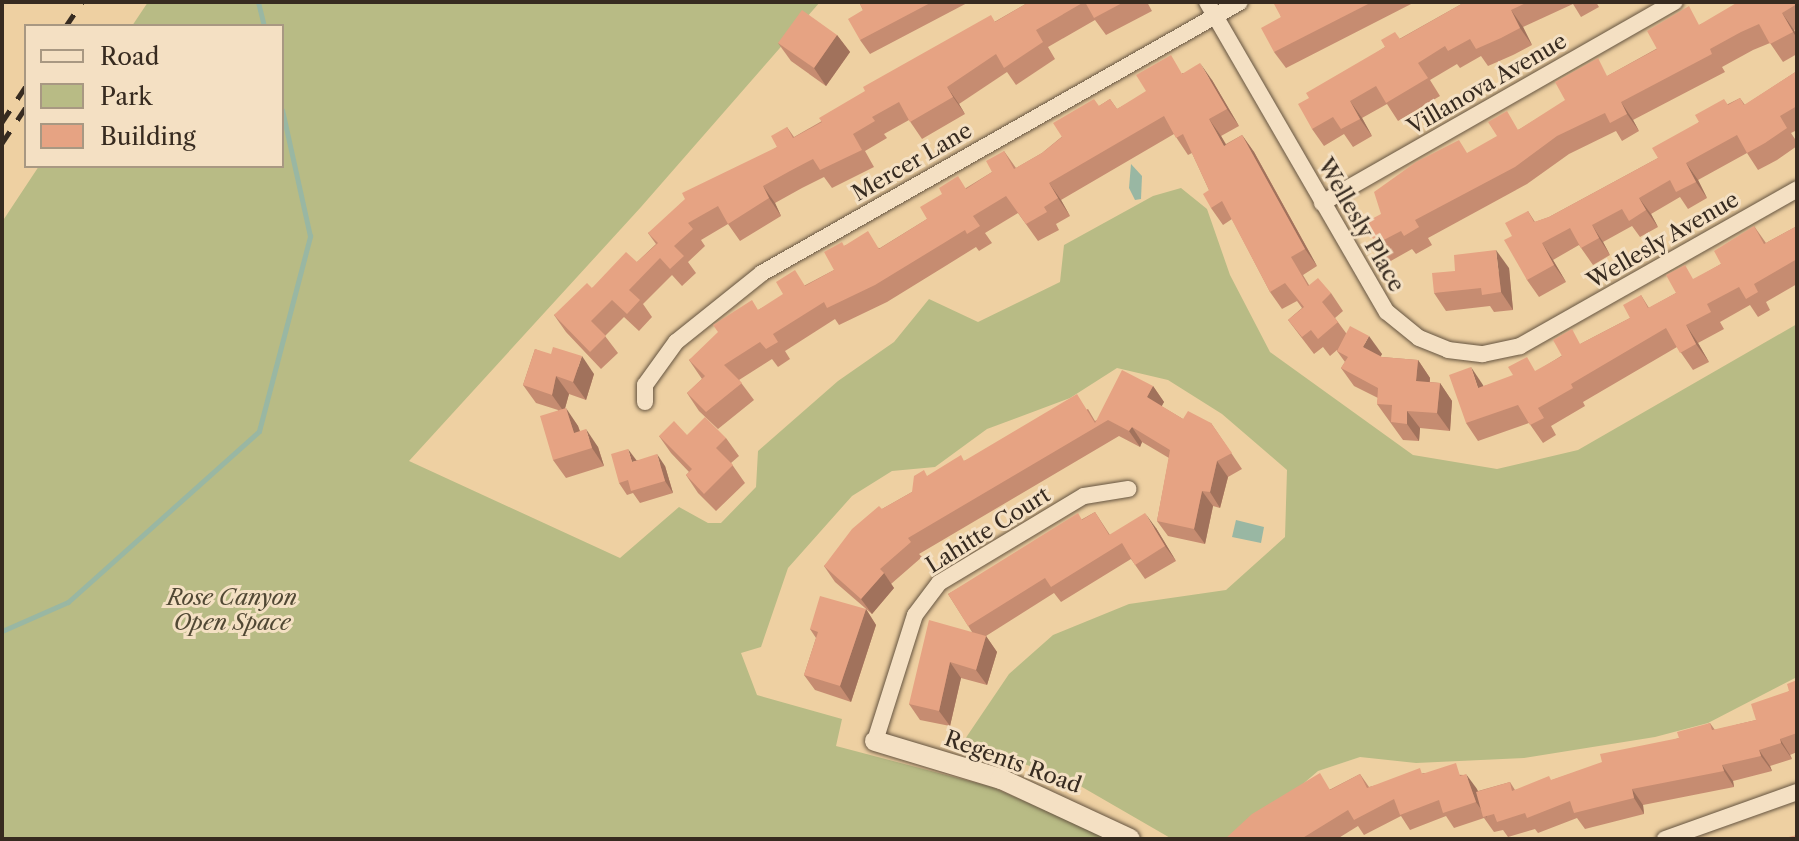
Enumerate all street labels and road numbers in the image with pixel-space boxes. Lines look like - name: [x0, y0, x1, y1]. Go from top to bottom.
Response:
- street label: Villanova Avenue: [1402, 27, 1572, 141]
- street label: Mercer Lane: [847, 117, 977, 207]
- street label: Wellesly Place: [1312, 153, 1410, 297]
- street label: Wellesly Avenue: [1582, 186, 1744, 294]
- street label: Lahitte Court: [921, 481, 1055, 579]
- street label: Regents Road: [941, 725, 1085, 799]

